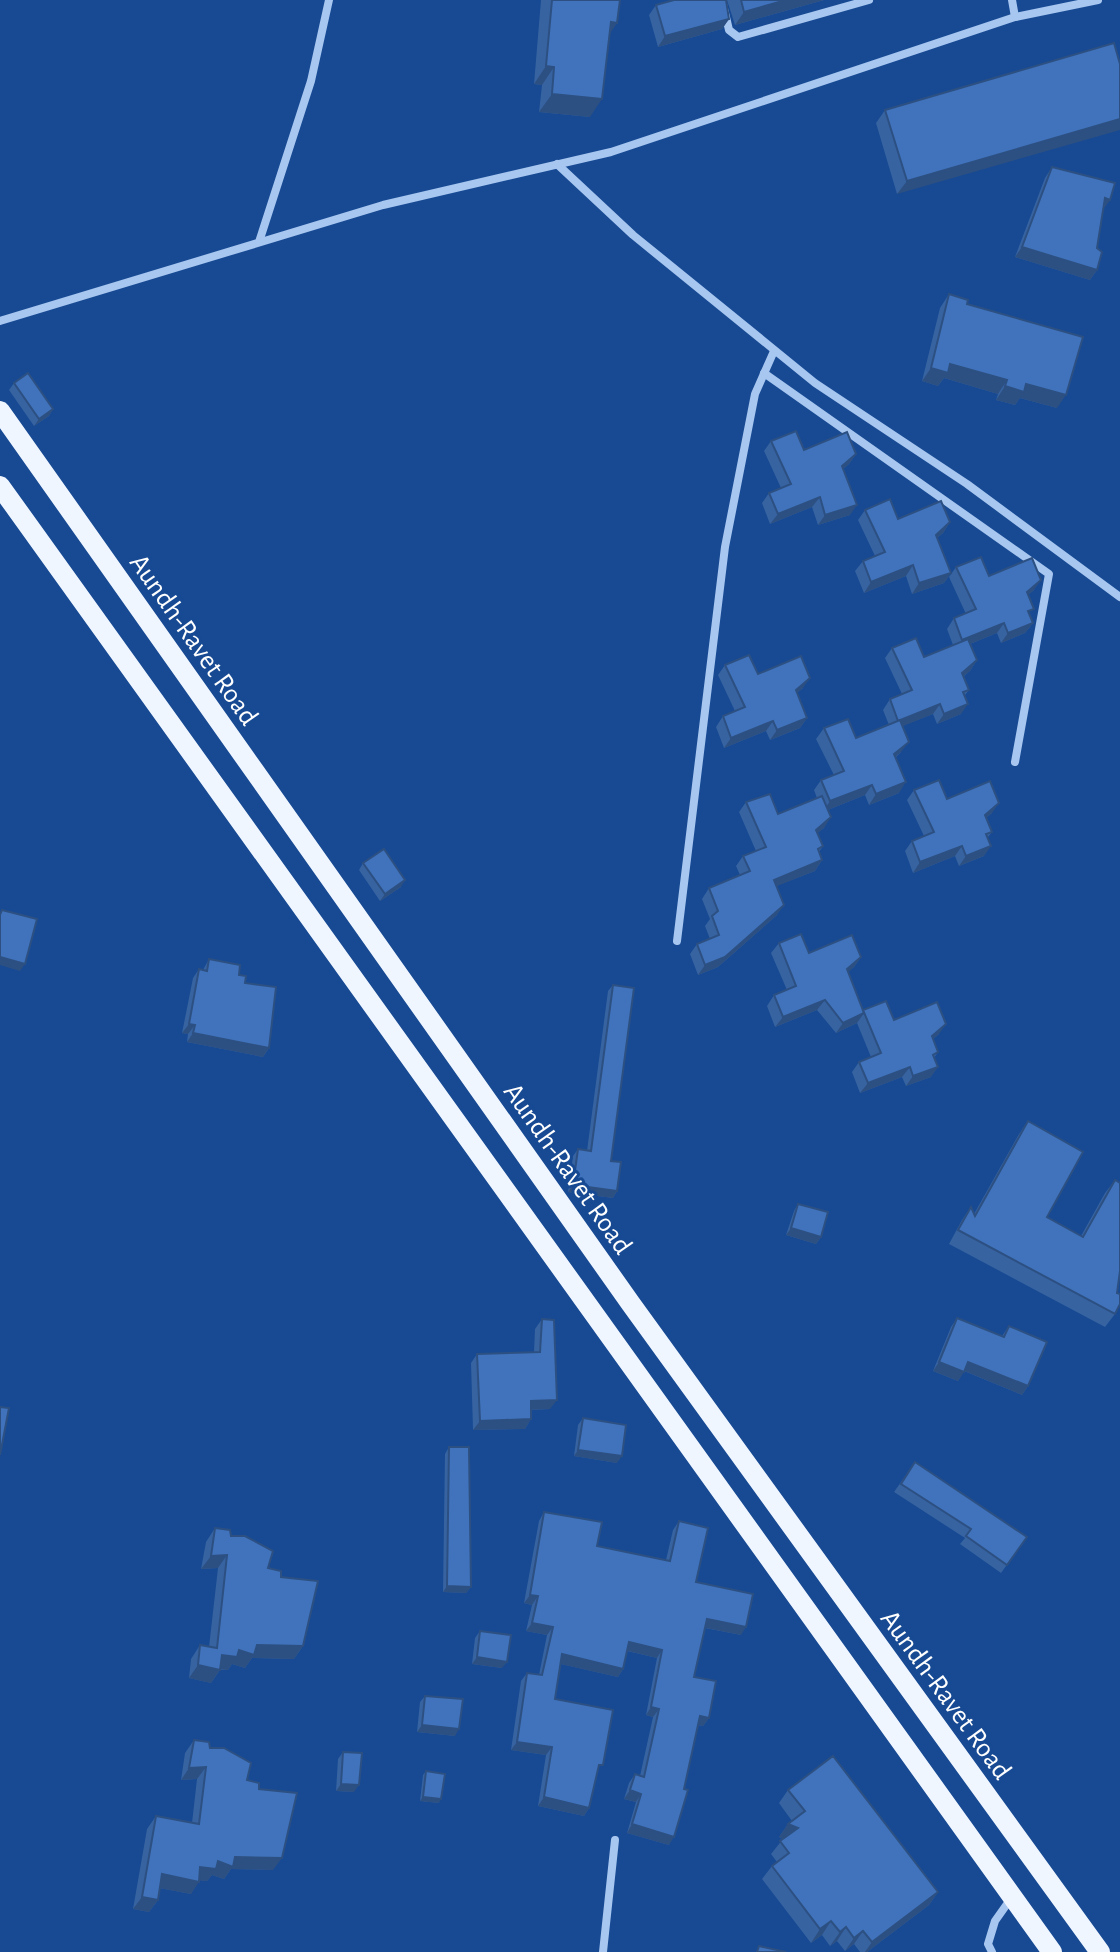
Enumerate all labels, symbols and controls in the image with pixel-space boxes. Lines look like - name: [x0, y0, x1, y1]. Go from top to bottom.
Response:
- street label: Aundh-Ravet Road: [124, 549, 263, 731]
- street label: Aundh-Ravet Road: [498, 1078, 637, 1260]
- street label: Aundh-Ravet Road: [875, 1605, 1016, 1785]

